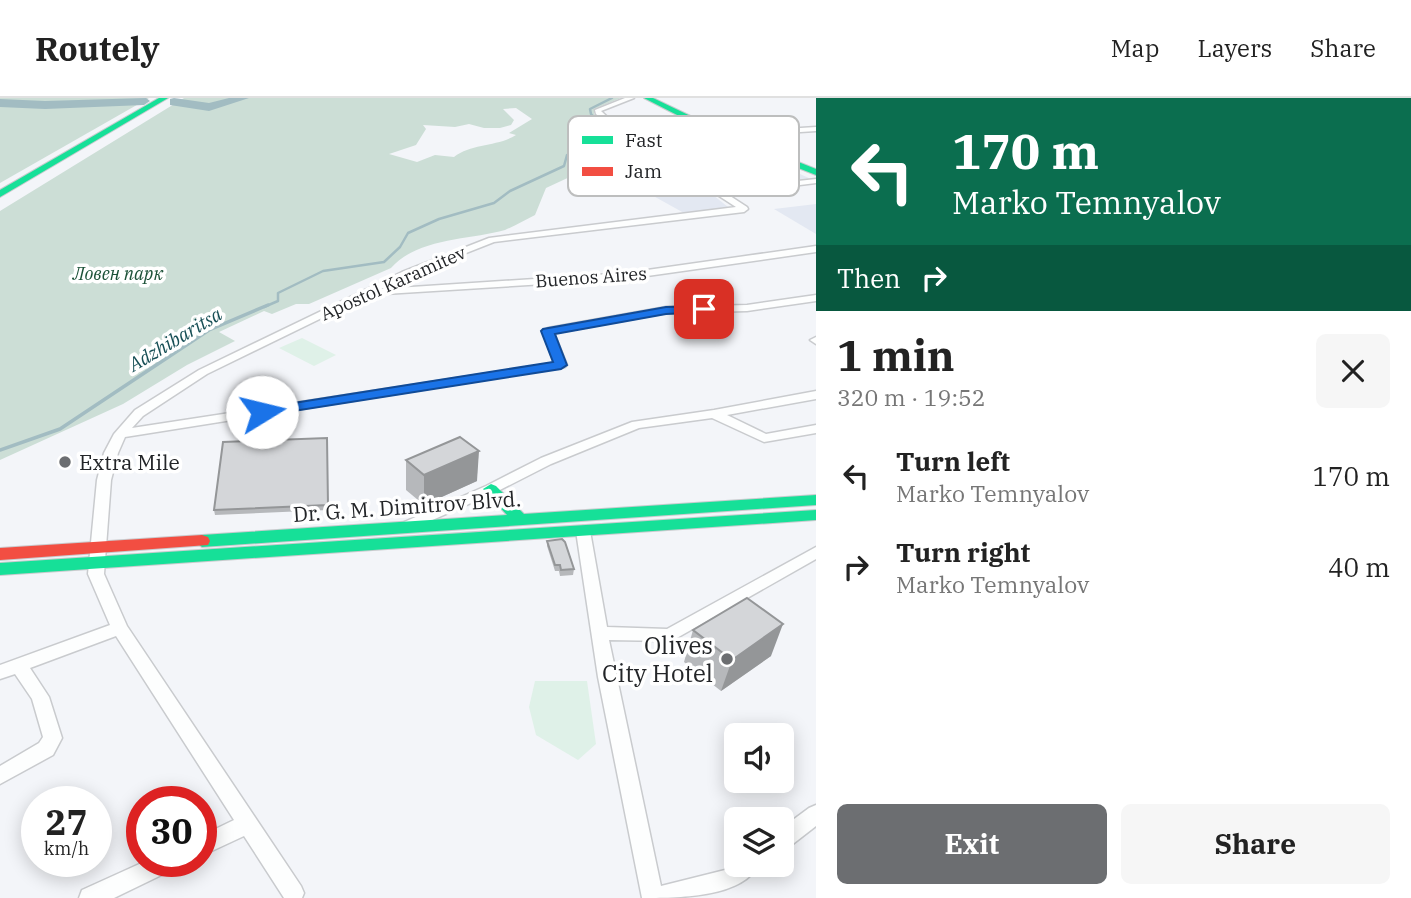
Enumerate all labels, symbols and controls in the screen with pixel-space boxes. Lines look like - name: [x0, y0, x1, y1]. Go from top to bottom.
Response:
- text: Routely: [35, 27, 160, 70]
- text: Map: [1111, 32, 1159, 64]
- text: Layers: [1197, 32, 1272, 64]
- text: Share: [1310, 32, 1376, 64]
- legend: [568, 116, 799, 196]
- text: 170 m: [952, 119, 1099, 182]
- icon: left: [837, 126, 928, 217]
- text: Fast: [625, 128, 663, 152]
- text: Jam: [625, 159, 662, 183]
- text: Marko Temnyalov: [952, 181, 1221, 223]
- street label: Apostol Karamitev: [317, 240, 470, 325]
- icon: right: [915, 259, 953, 297]
- text: Then: [837, 261, 901, 295]
- park label: Ловен парк: [72, 262, 163, 285]
- street label: Buenos Aires: [534, 262, 648, 292]
- pin: [674, 279, 734, 339]
- icon: arrive: [685, 290, 723, 328]
- water label: Adzhibaritsa: [122, 301, 227, 377]
- text: 1 min: [837, 328, 955, 383]
- button: close: [1316, 334, 1390, 408]
- position arrow: [225, 375, 299, 449]
- text: 320 m · 19:52: [837, 382, 986, 412]
- text: Turn left: [896, 444, 1010, 478]
- place label: Extra Mile: [79, 448, 180, 476]
- marker: Extra Mile: [57, 454, 73, 470]
- icon: left: [837, 457, 875, 495]
- text: 170 m: [1312, 459, 1390, 493]
- text: Marko Temnyalov: [896, 478, 1089, 508]
- street label: Dr. G. M. Dimitrov Blvd.: [292, 484, 522, 528]
- text: Turn right: [896, 535, 1030, 569]
- icon: right: [837, 548, 875, 586]
- text: 40 m: [1328, 550, 1390, 584]
- text: Marko Temnyalov: [896, 569, 1089, 599]
- place label: Olives City Hotel: [602, 629, 713, 689]
- marker: Olives City Hotel: [719, 651, 735, 667]
- map controls: [724, 723, 794, 877]
- button: sound: [724, 723, 794, 793]
- speed limit sign: 30: [126, 786, 217, 877]
- text: 27: [45, 799, 88, 845]
- button: Exit: [837, 804, 1107, 884]
- button: Share: [1121, 804, 1390, 884]
- button: layers: [724, 807, 794, 877]
- text: km/h: [44, 837, 89, 860]

